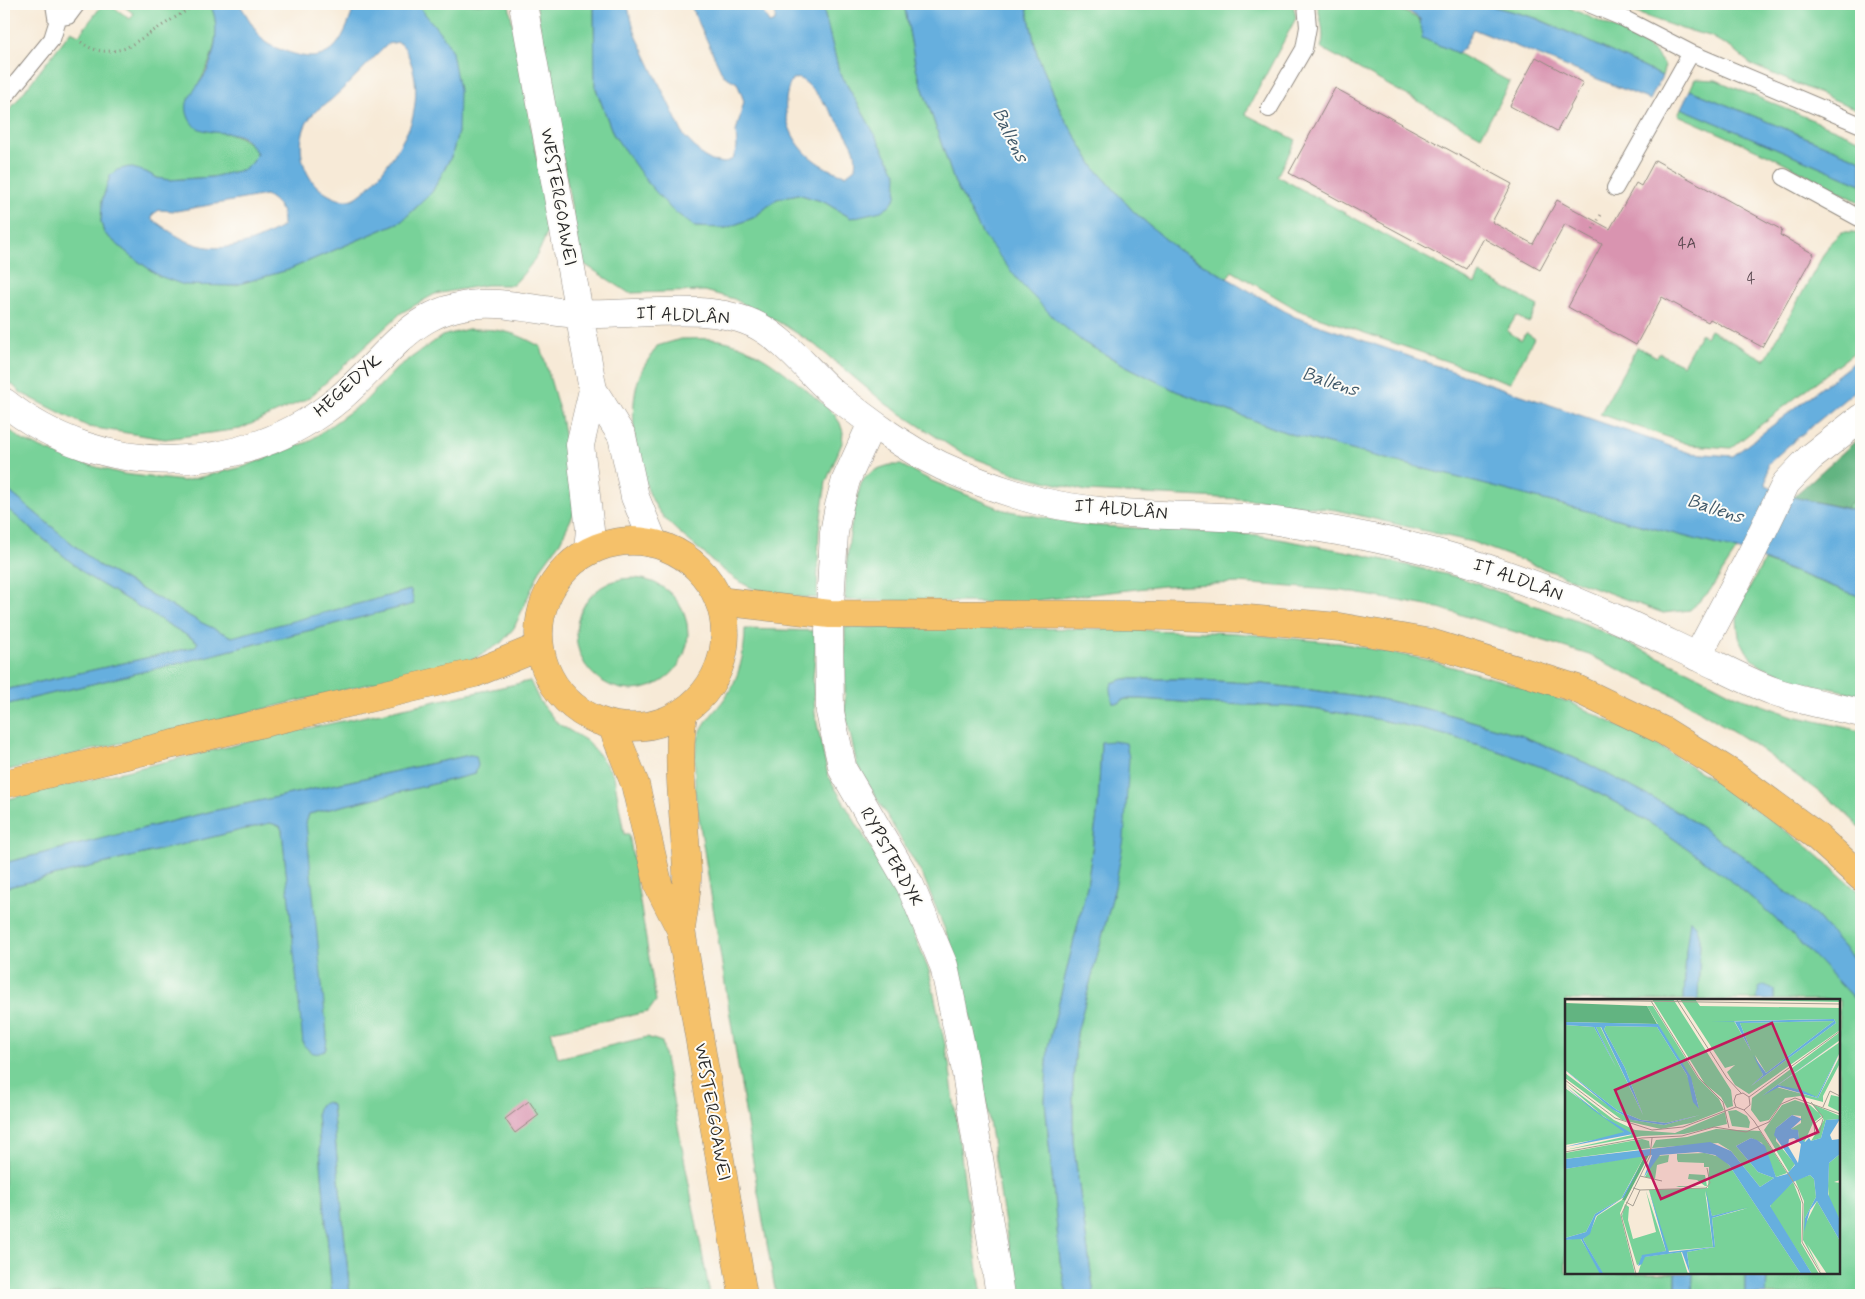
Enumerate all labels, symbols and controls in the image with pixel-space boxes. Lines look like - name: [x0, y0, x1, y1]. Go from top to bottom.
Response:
- water label: Ballens: [986, 104, 1034, 168]
- street label: WESTERGOAWEI: [534, 126, 582, 268]
- house number: 4A: [1678, 234, 1696, 254]
- house number: 4: [1747, 269, 1756, 289]
- street label: IT ALDLÂN: [636, 302, 730, 330]
- street label: HEGEDYK: [309, 349, 387, 423]
- water label: Ballens: [1299, 361, 1363, 403]
- water label: Ballens: [1684, 488, 1748, 530]
- street label: IT ALDLÂN: [1073, 494, 1169, 526]
- street label: IT ALDLÂN: [1470, 553, 1566, 607]
- street label: RYPSTERDYK: [854, 803, 928, 911]
- inset map: [1565, 999, 1840, 1274]
- street label: WESTERGOAWEI: [688, 1041, 736, 1183]

